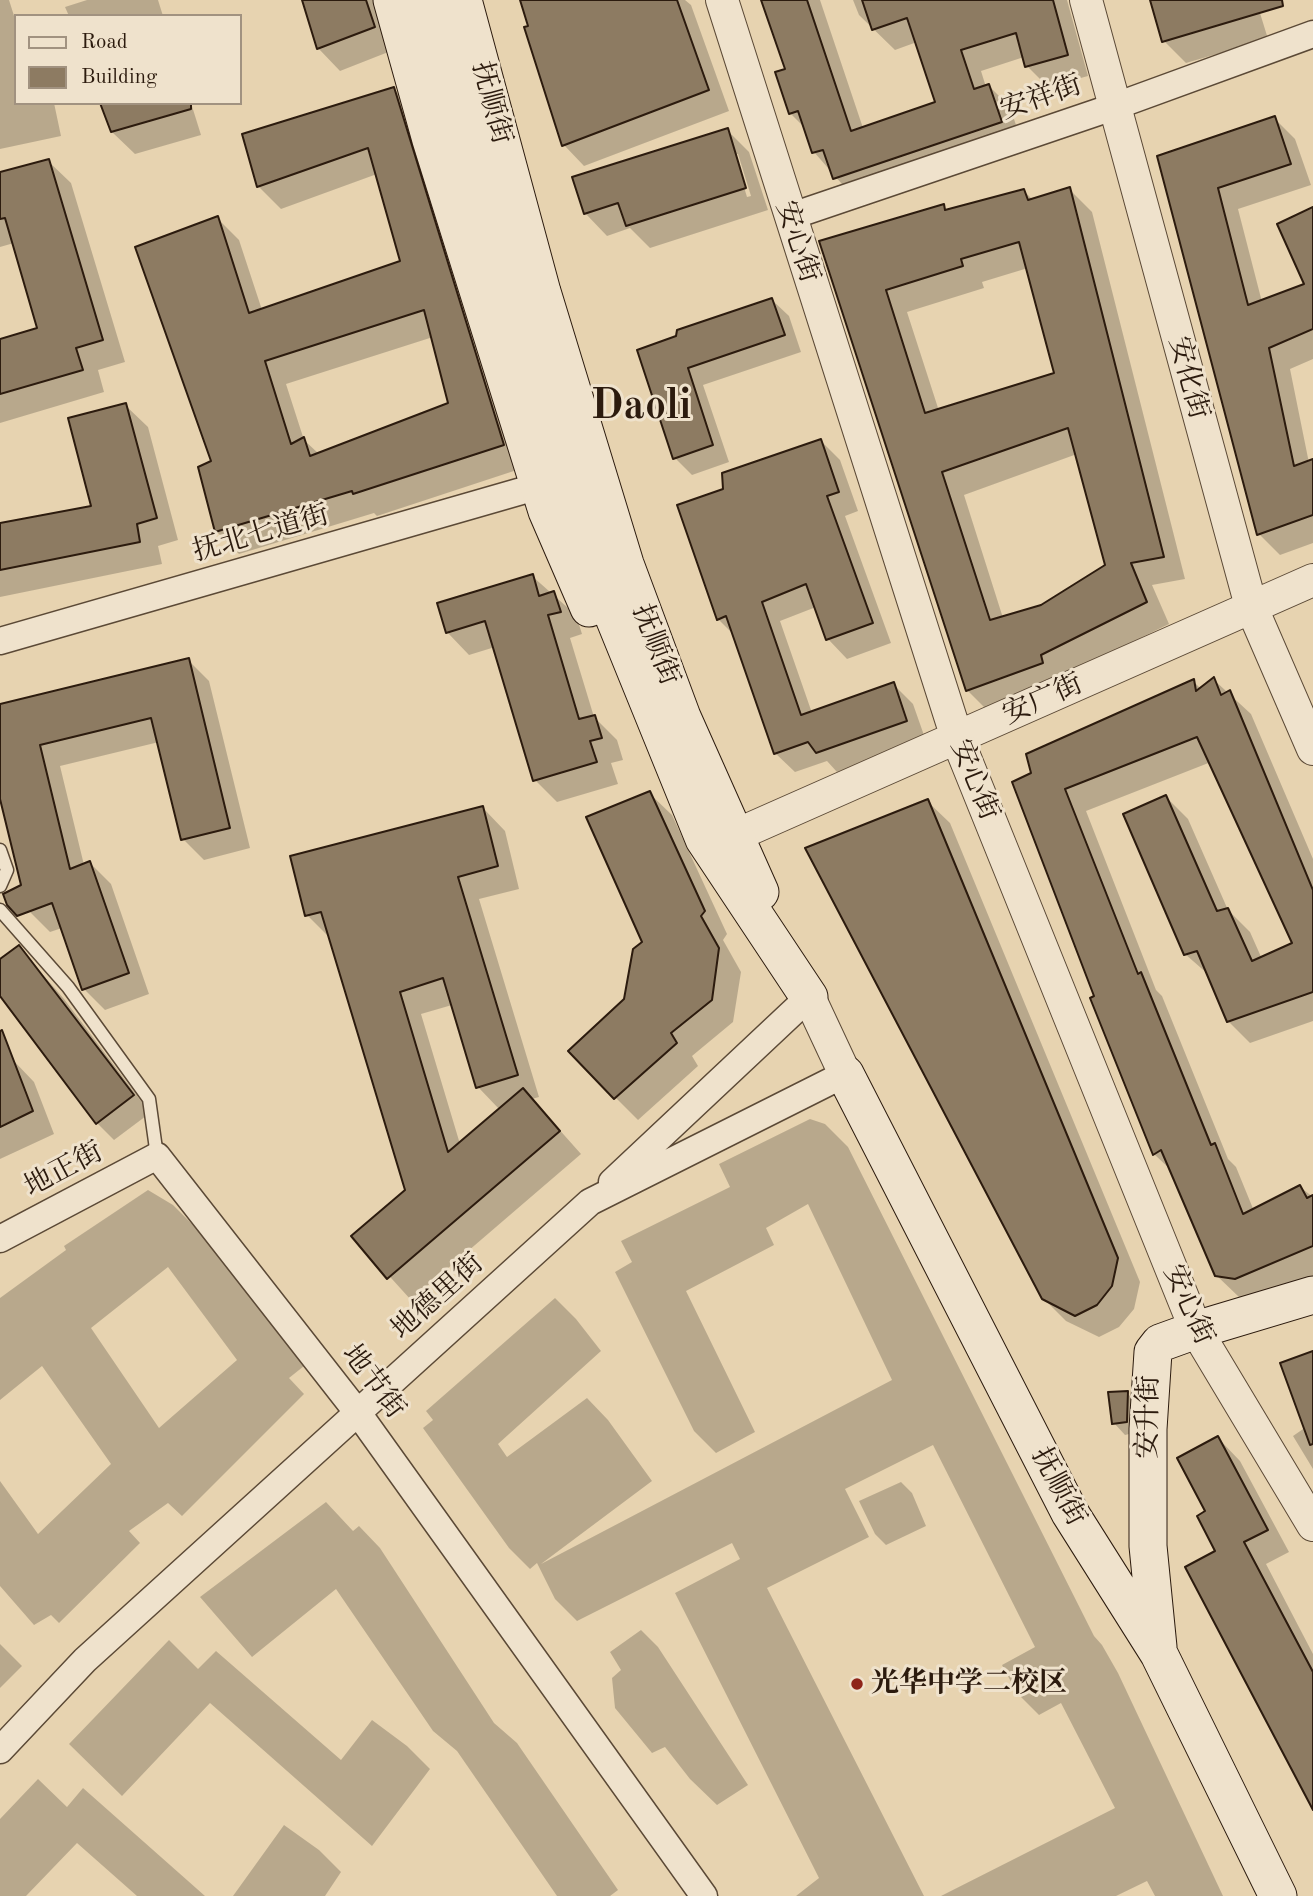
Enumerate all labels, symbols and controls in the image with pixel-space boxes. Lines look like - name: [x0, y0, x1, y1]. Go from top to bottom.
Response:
- legend: [14, 14, 242, 105]
- text: Road: [81, 32, 128, 53]
- street label: 抚顺街: [464, 58, 518, 148]
- text: Building: [81, 67, 157, 88]
- street label: 安祥街: [996, 68, 1086, 128]
- street label: 安心街: [768, 197, 826, 287]
- street label: 安化街: [1161, 333, 1215, 423]
- district label: Daoli: [591, 382, 691, 432]
- street label: 抚北七道街: [189, 499, 333, 569]
- street label: 抚顺街: [624, 600, 686, 690]
- street label: 安广街: [998, 668, 1088, 732]
- street label: 安心街: [943, 735, 1005, 825]
- street label: 地正街: [19, 1135, 109, 1205]
- street label: 地德里街: [385, 1247, 491, 1347]
- street label: 安心街: [1156, 1260, 1220, 1350]
- street label: 地节街: [334, 1338, 412, 1426]
- street label: 安升街: [1131, 1375, 1167, 1459]
- street label: 抚顺街: [1023, 1442, 1093, 1532]
- place label: 光华中学二校区: [871, 1667, 1067, 1701]
- marker: 光华中学二校区: [849, 1676, 865, 1692]

